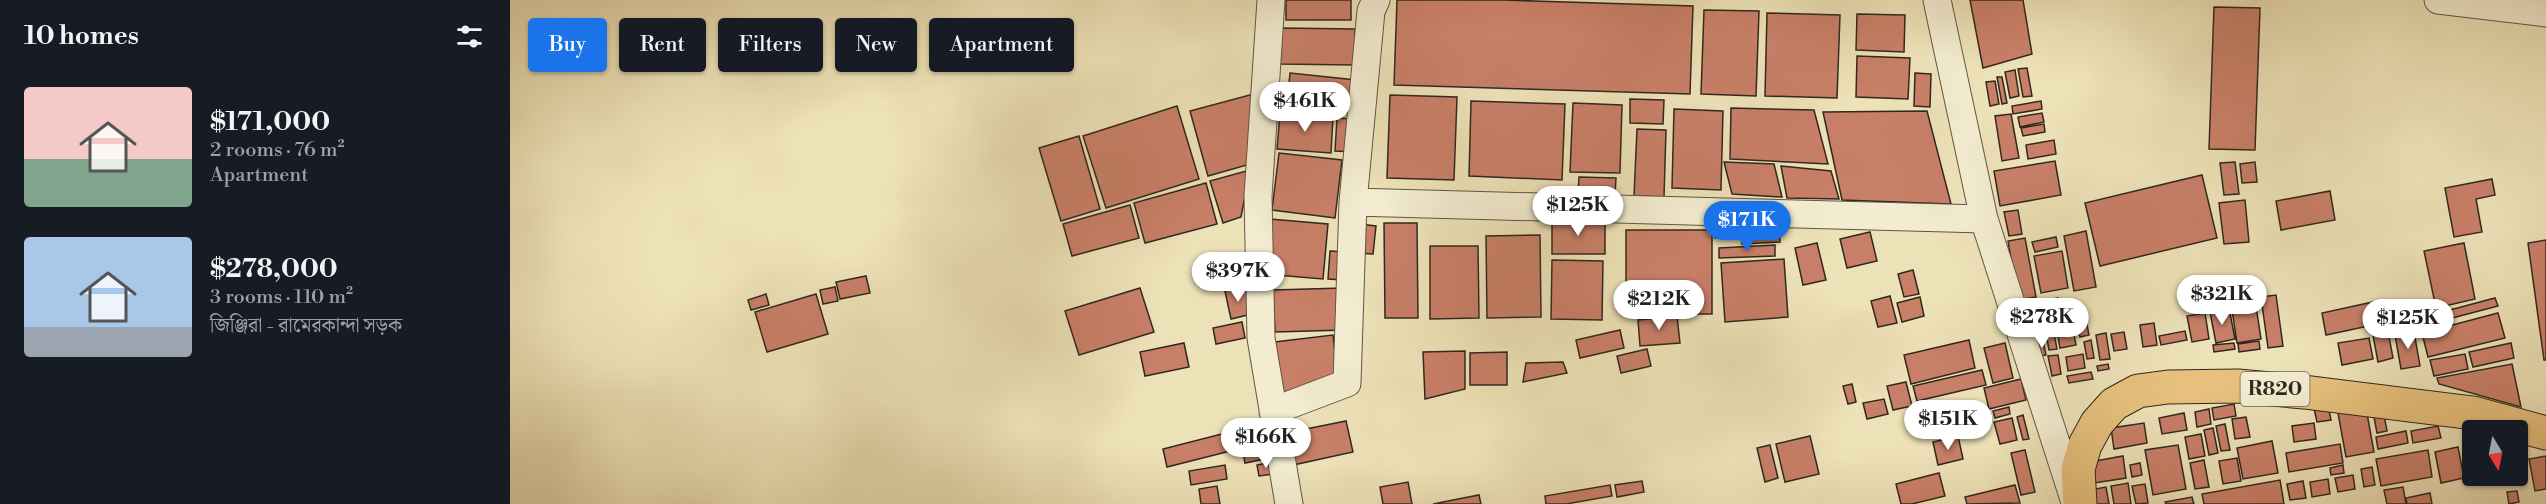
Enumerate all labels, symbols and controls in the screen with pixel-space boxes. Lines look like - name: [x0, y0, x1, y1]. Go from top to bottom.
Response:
- chip: Buy: [528, 18, 607, 72]
- chip: Rent: [619, 18, 706, 72]
- chip: Filters: [718, 18, 823, 72]
- chip: New: [835, 18, 917, 72]
- chip: Apartment: [929, 18, 1074, 72]
- text: 10 homes: [24, 20, 139, 52]
- icon: filters: [453, 20, 486, 53]
- pin: $461K: [1263, 82, 1347, 133]
- text: $461K: [1273, 89, 1337, 114]
- text: $171,000: [210, 106, 330, 138]
- icon: home: [72, 111, 144, 183]
- text: 2 rooms · 76 m²: [210, 138, 344, 163]
- text: Apartment: [210, 163, 308, 188]
- pin: $125K: [1536, 186, 1620, 237]
- text: $125K: [1547, 193, 1610, 218]
- pin: $171K: [1705, 201, 1789, 252]
- text: $171K: [1718, 208, 1776, 233]
- pin: $397K: [1196, 252, 1280, 303]
- text: $278,000: [210, 253, 338, 285]
- text: $397K: [1206, 259, 1270, 284]
- icon: home: [72, 261, 144, 333]
- pin: $321K: [2180, 275, 2264, 326]
- pin: $212K: [1617, 280, 1701, 331]
- text: $321K: [2191, 282, 2253, 307]
- text: 3 rooms · 110 m²: [210, 285, 353, 310]
- text: $212K: [1627, 287, 1691, 312]
- pin: $278K: [2000, 298, 2084, 349]
- pin: $125K: [2366, 299, 2450, 350]
- text: $278K: [2010, 305, 2074, 330]
- text: $125K: [2377, 306, 2440, 331]
- text: জিঞ্জিরা - রামেরকান্দা সড়ক: [210, 314, 402, 339]
- road number: R820: [2240, 372, 2310, 406]
- pin: $151K: [1906, 400, 1990, 451]
- text: $151K: [1918, 407, 1978, 432]
- pin: $166K: [1224, 418, 1308, 469]
- north arrow: [2462, 420, 2528, 486]
- map controls: [2462, 420, 2528, 486]
- text: $166K: [1235, 425, 1297, 450]

